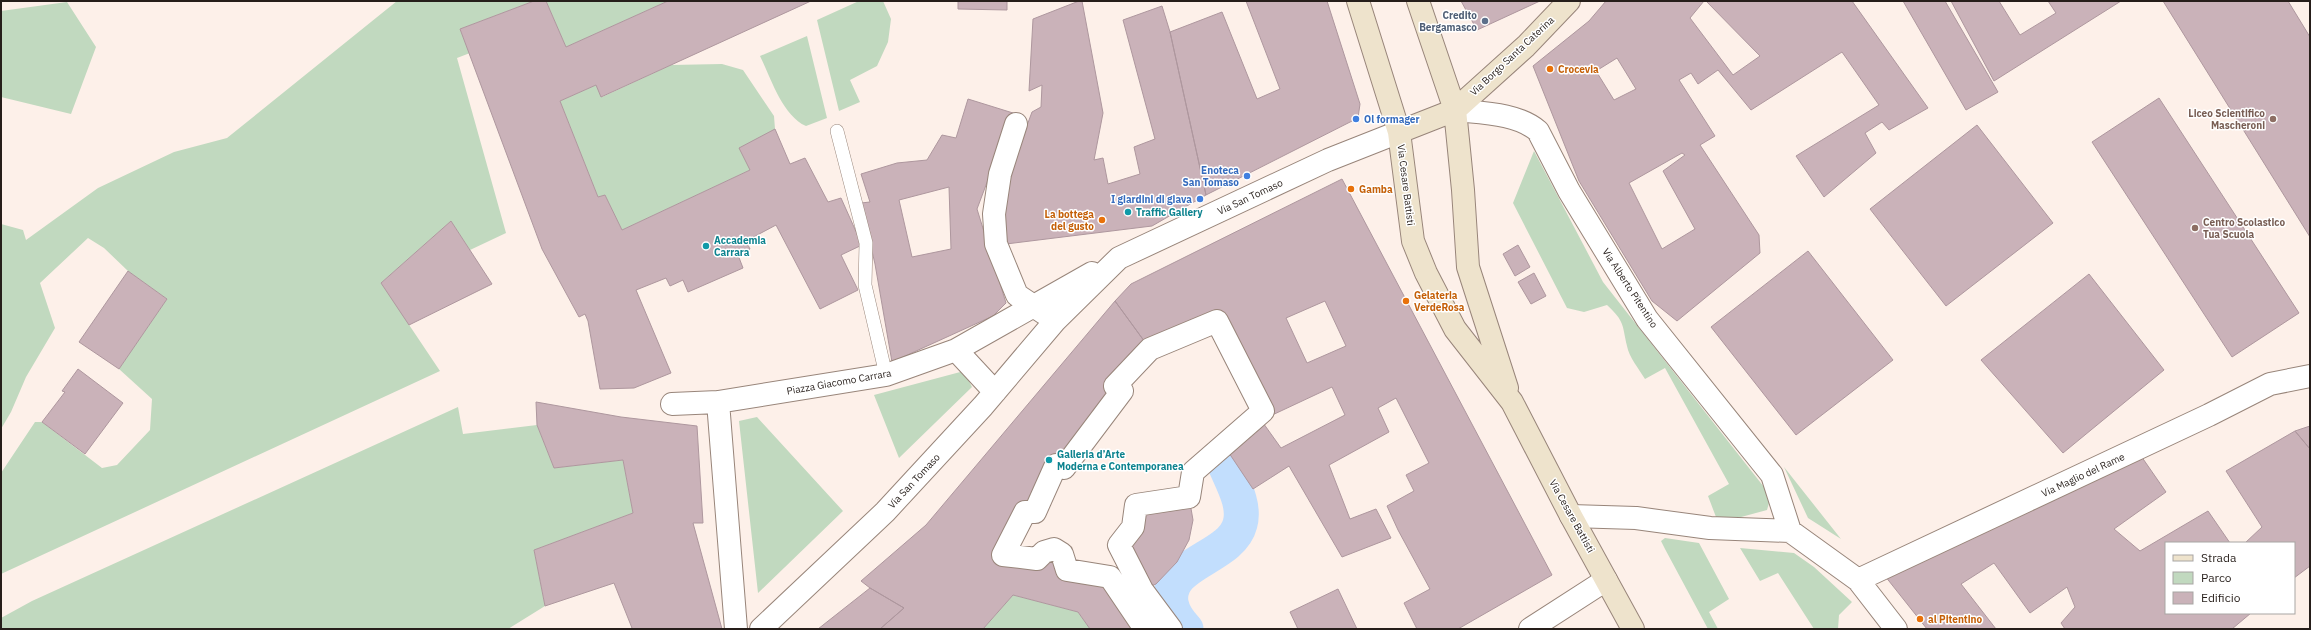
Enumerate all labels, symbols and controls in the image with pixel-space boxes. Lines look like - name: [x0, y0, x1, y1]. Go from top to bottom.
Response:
- place label: Credito Bergamasco: [1419, 9, 1477, 34]
- street label: Via Borgo Santa Caterina: [1467, 13, 1557, 99]
- marker: Credito Bergamasco: [1480, 16, 1490, 26]
- place label: Crocevia: [1558, 63, 1599, 76]
- marker: Crocevia: [1545, 64, 1555, 74]
- place label: Liceo Scientifico Mascheroni: [2188, 107, 2265, 132]
- place label: Ol formager: [1364, 113, 1420, 126]
- marker: Ol formager: [1351, 114, 1361, 124]
- marker: Liceo Scientifico Mascheroni: [2268, 114, 2278, 124]
- street label: Via Cesare Battisti: [1395, 144, 1417, 226]
- place label: Enoteca San Tomaso: [1183, 164, 1239, 189]
- marker: Enoteca San Tomaso: [1242, 171, 1252, 181]
- street label: Via San Tomaso: [1215, 176, 1285, 218]
- place label: Gamba: [1359, 183, 1393, 196]
- marker: Gamba: [1346, 184, 1356, 194]
- place label: I giardini di giava: [1111, 193, 1192, 206]
- marker: I giardini di giava: [1195, 194, 1205, 204]
- place label: Traffic Gallery: [1136, 206, 1203, 219]
- marker: Traffic Gallery: [1123, 207, 1133, 217]
- place label: La bottega del gusto: [1045, 208, 1094, 233]
- marker: La bottega del gusto: [1097, 215, 1107, 225]
- place label: Centro Scolastico Tua Scuola: [2203, 216, 2285, 241]
- marker: Centro Scolastico Tua Scuola: [2190, 223, 2200, 233]
- place label: Accademia Carrara: [714, 234, 766, 259]
- marker: Accademia Carrara: [701, 241, 711, 251]
- street label: Via Alberto Pitentino: [1599, 246, 1661, 331]
- place label: Gelateria VerdeRosa: [1414, 289, 1465, 314]
- marker: Gelateria VerdeRosa: [1401, 296, 1411, 306]
- street label: Piazza Giacomo Carrara: [786, 366, 893, 398]
- place label: Galleria d’Arte Moderna e Contemporanea: [1057, 448, 1184, 473]
- street label: Via San Tomaso: [885, 450, 943, 511]
- street label: Via Maglio del Rame: [2039, 450, 2127, 500]
- marker: Galleria d’Arte Moderna e Contemporanea: [1044, 455, 1054, 465]
- street label: Via Cesare Battisti: [1546, 477, 1598, 555]
- legend: [2165, 542, 2295, 614]
- text: Strada: [2201, 550, 2237, 565]
- text: Parco: [2201, 570, 2232, 585]
- text: Edificio: [2201, 590, 2241, 605]
- place label: al Pitentino: [1928, 613, 1983, 626]
- marker: al Pitentino: [1915, 614, 1925, 624]

